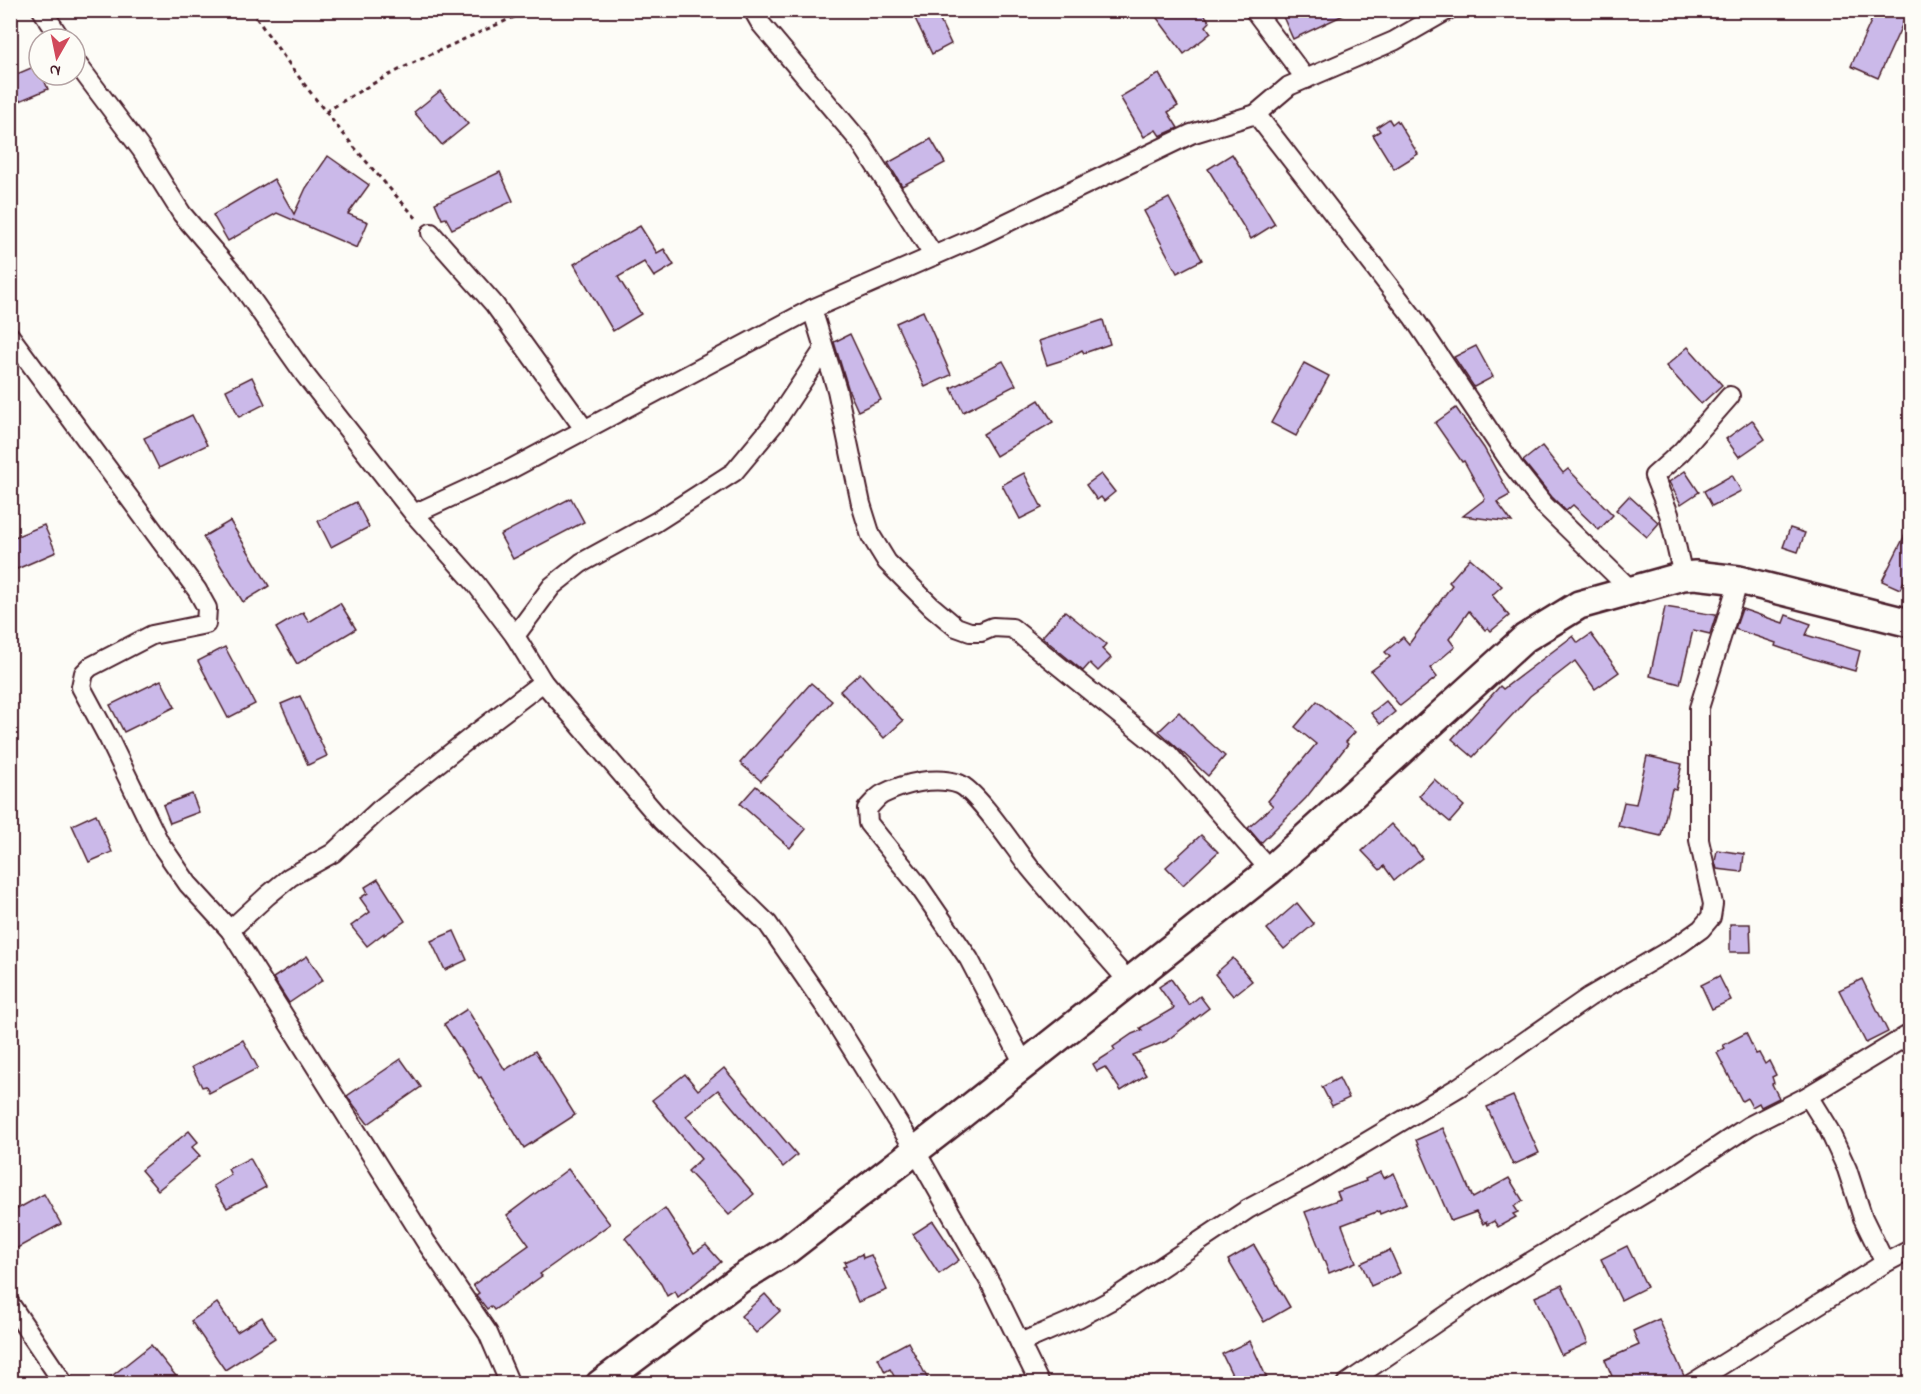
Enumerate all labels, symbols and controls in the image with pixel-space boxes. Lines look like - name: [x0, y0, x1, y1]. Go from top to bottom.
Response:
- north arrow: [27, 27, 87, 87]
- text: N: [48, 57, 62, 83]

